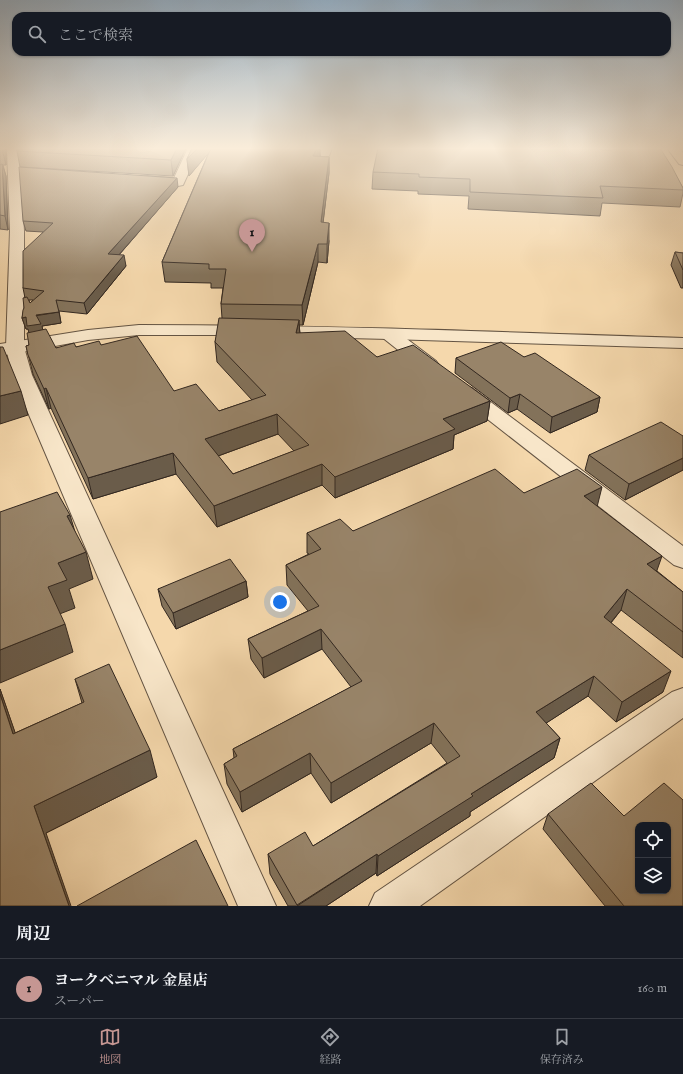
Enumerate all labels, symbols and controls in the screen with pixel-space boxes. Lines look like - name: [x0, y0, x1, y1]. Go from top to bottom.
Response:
- search box: [12, 12, 671, 56]
- icon: search: [26, 23, 48, 45]
- text: ここで検索: [58, 26, 133, 45]
- pin: 1: [239, 219, 265, 252]
- your location: [270, 592, 290, 612]
- map controls: [635, 822, 671, 894]
- button: locate: [635, 822, 671, 858]
- button: layers: [635, 858, 671, 894]
- text: 周辺: [16, 924, 50, 945]
- text: ヨークベニマル 金屋店: [54, 971, 207, 990]
- text: 1: [27, 980, 31, 997]
- text: 160 m: [637, 980, 667, 997]
- text: スーパー: [54, 993, 105, 1010]
- tab: 地図: [99, 1026, 121, 1067]
- tab: 経路: [319, 1026, 341, 1067]
- tab: 保存済み: [540, 1026, 584, 1067]

